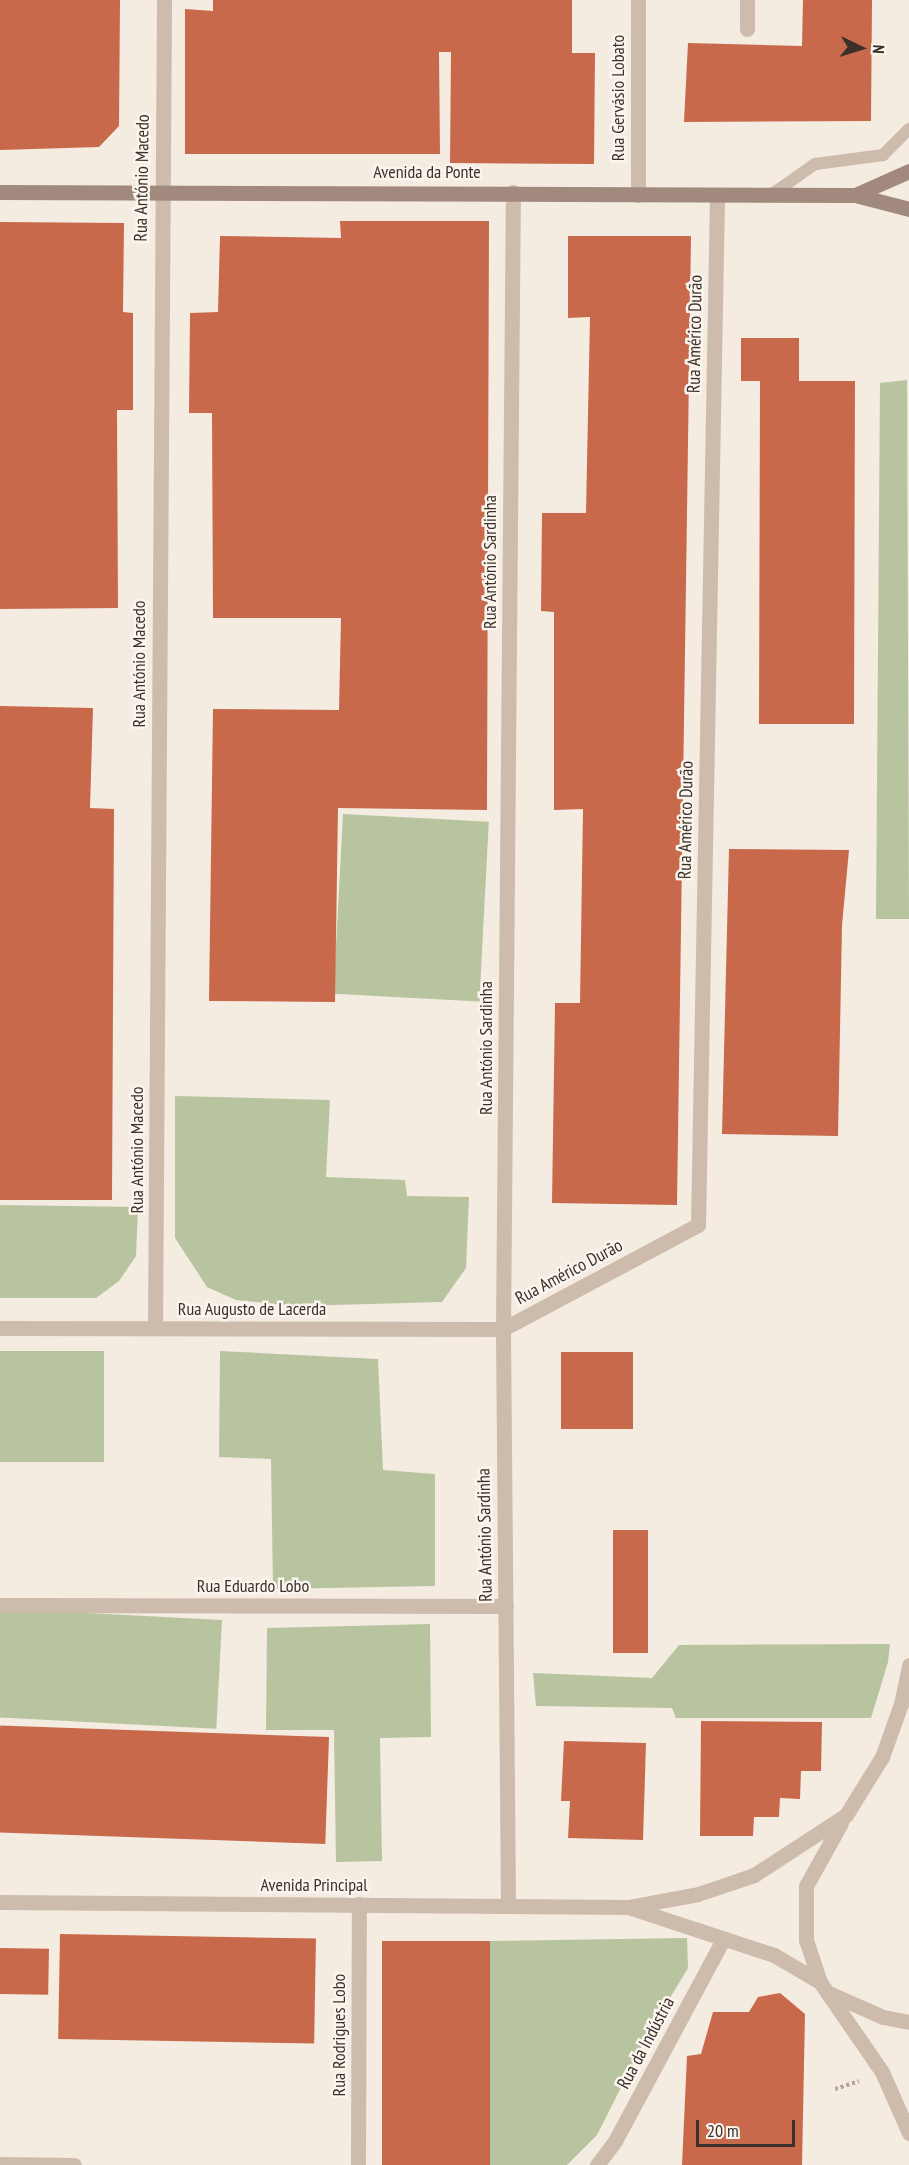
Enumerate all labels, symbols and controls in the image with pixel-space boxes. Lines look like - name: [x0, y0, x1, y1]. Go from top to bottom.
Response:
- north arrow: [831, 18, 891, 78]
- street label: Rua Gervásio Lobato: [607, 35, 629, 161]
- text: N: [869, 44, 889, 54]
- street label: Rua António Macedo: [130, 114, 154, 242]
- street label: Avenida da Ponte: [373, 161, 481, 183]
- street label: Rua Américo Durão: [683, 274, 707, 394]
- street label: Rua António Sardinha: [479, 495, 501, 629]
- street label: Rua António Macedo: [128, 600, 150, 728]
- street label: Rua Américo Durão: [674, 760, 698, 880]
- street label: Rua António Sardinha: [475, 981, 497, 1115]
- street label: Rua António Macedo: [126, 1086, 148, 1214]
- street label: Rua Américo Durão: [511, 1235, 627, 1309]
- street label: Rua Augusto de Lacerda: [178, 1298, 326, 1320]
- street label: Rua António Sardinha: [473, 1468, 497, 1602]
- street label: Rua Eduardo Lobo: [197, 1575, 309, 1597]
- street label: Avenida Principal: [261, 1874, 367, 1896]
- street label: Rua Rodrigues Lobo: [328, 1974, 350, 2096]
- street label: Rua da Indústria: [613, 1993, 679, 2093]
- scale bar: [699, 2108, 798, 2146]
- text: 20 m: [707, 2119, 739, 2142]

